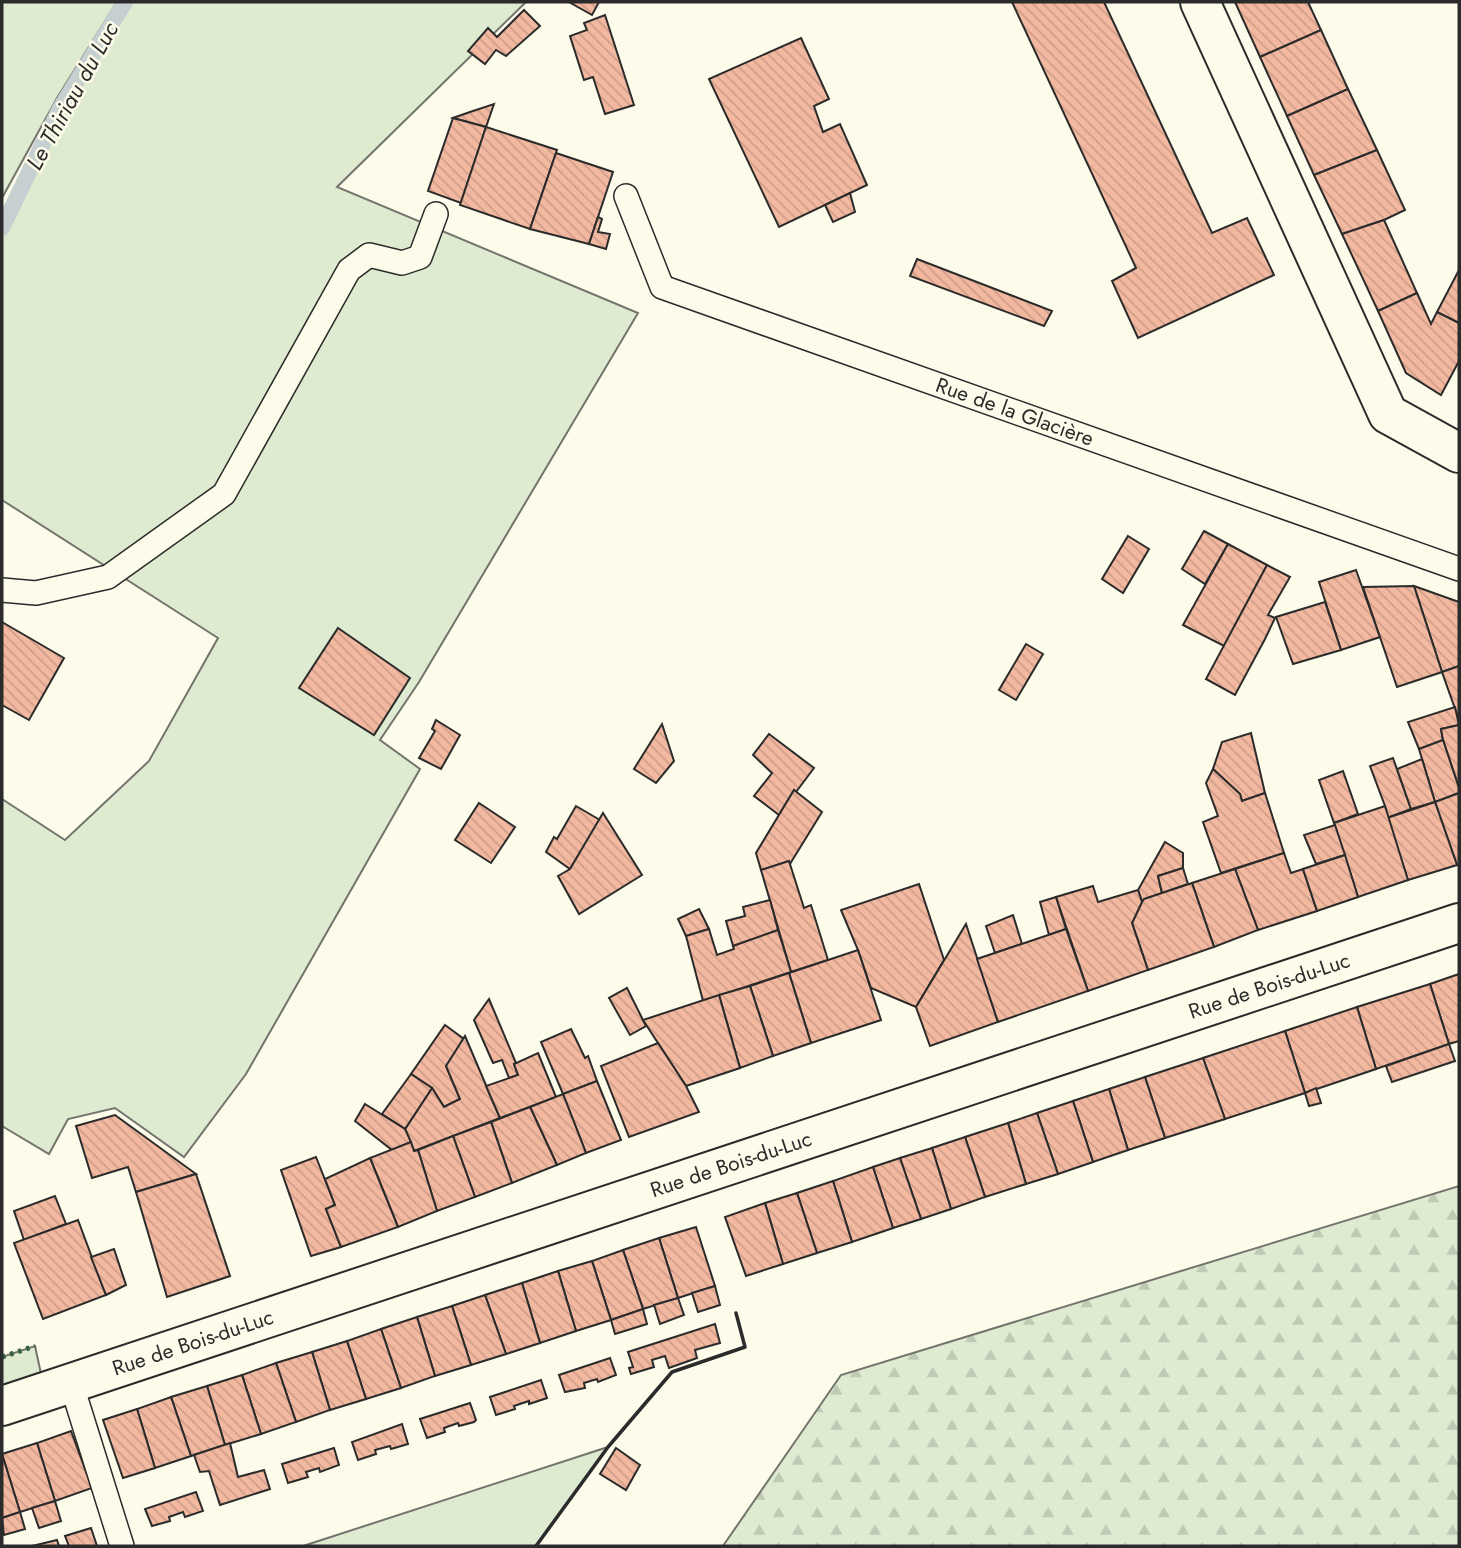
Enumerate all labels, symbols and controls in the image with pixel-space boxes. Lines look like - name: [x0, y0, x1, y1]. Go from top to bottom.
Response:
- water label: Le Thiriau du Luc: [17, 16, 127, 176]
- street label: Rue de la Glacière: [932, 370, 1098, 454]
- street label: Rue de Bois-du-Luc: [1185, 945, 1354, 1027]
- street label: Rue de Bois-du-Luc: [646, 1124, 816, 1205]
- street label: Rue de Bois-du-Luc: [108, 1302, 277, 1383]

